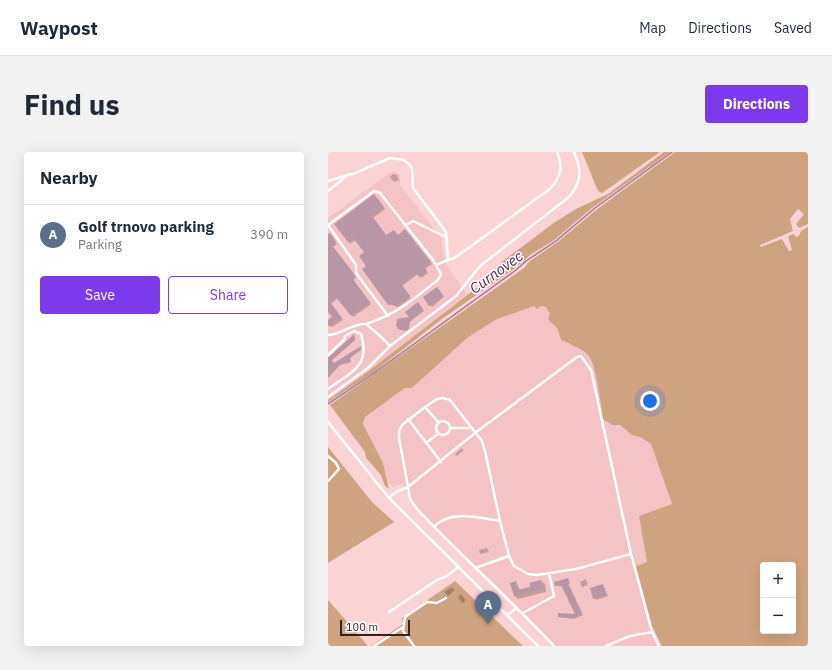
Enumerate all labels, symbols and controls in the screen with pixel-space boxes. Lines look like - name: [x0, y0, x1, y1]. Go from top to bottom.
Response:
- text: Waypost: [20, 16, 98, 40]
- text: Map: [639, 19, 666, 37]
- text: Directions: [688, 19, 752, 37]
- text: Saved: [774, 19, 812, 37]
- button: Directions: [705, 85, 808, 123]
- text: Find us: [24, 86, 120, 123]
- text: Nearby: [40, 167, 98, 189]
- text: Golf trnovo parking: [78, 217, 214, 236]
- text: A: [49, 226, 57, 243]
- text: 390 m: [250, 226, 288, 243]
- text: Parking: [78, 236, 122, 253]
- water label: Curnovec: [466, 246, 527, 298]
- button: Save: [40, 276, 160, 314]
- button: Share: [168, 276, 288, 314]
- your location: [640, 391, 660, 411]
- map controls: [760, 562, 796, 634]
- button: +: [760, 562, 796, 598]
- pin: A: [475, 591, 501, 624]
- button: −: [760, 598, 796, 634]
- scale bar: [340, 618, 410, 637]
- text: 100 m: [346, 620, 378, 634]

